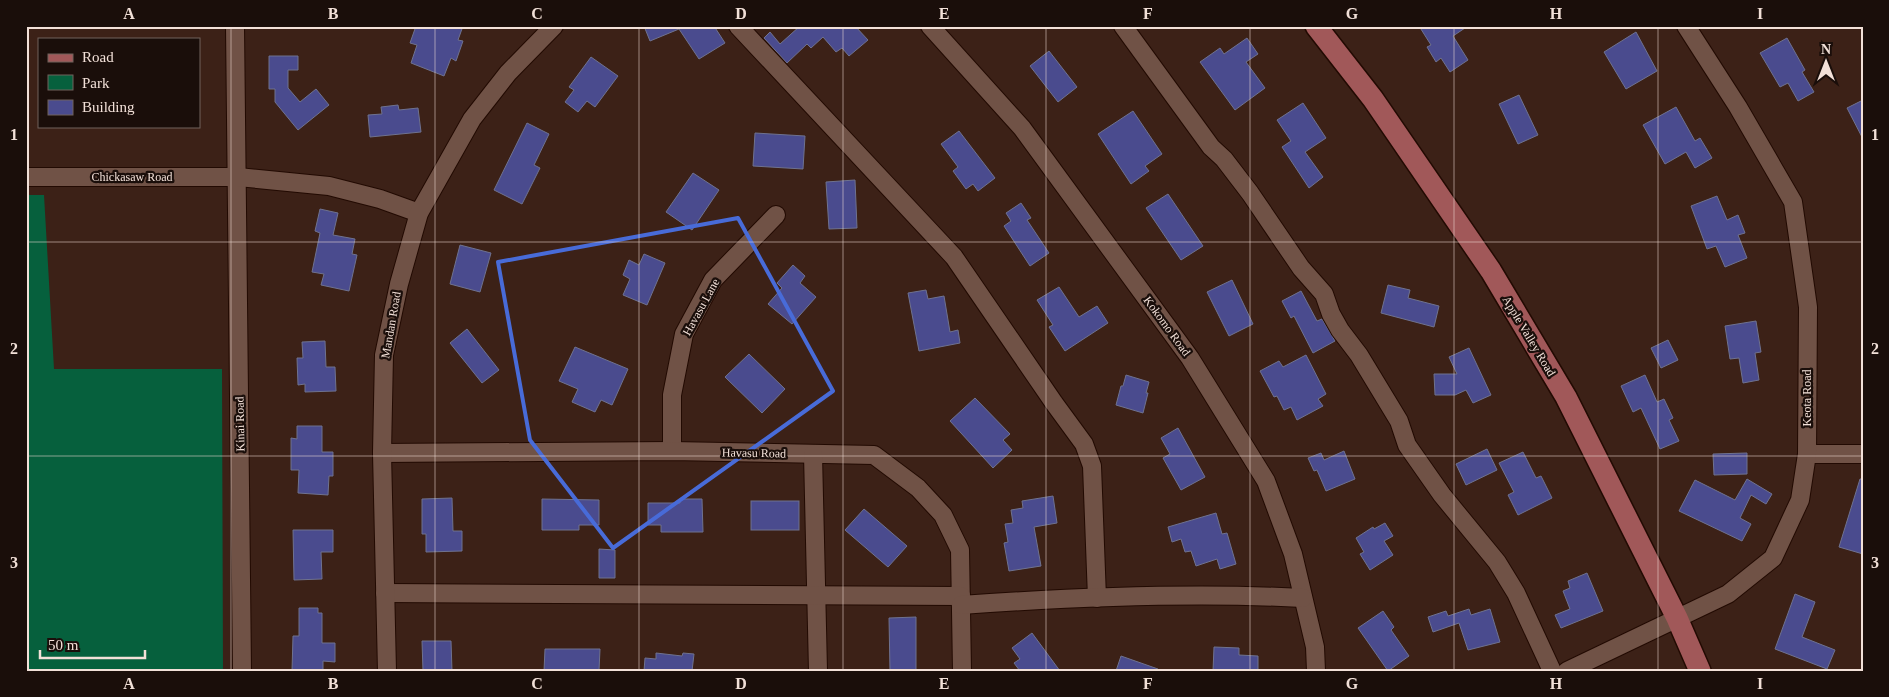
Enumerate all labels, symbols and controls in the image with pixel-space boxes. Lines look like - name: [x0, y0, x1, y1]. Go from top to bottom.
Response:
- text: A: [123, 5, 135, 22]
- text: B: [328, 5, 339, 22]
- text: C: [531, 5, 543, 22]
- text: D: [735, 5, 747, 22]
- text: E: [939, 5, 949, 22]
- text: F: [1143, 5, 1153, 22]
- text: G: [1346, 5, 1359, 22]
- text: H: [1550, 5, 1563, 22]
- text: I: [1757, 5, 1763, 22]
- legend: [38, 38, 200, 128]
- north arrow: [1802, 38, 1852, 88]
- text: N: [1821, 42, 1831, 57]
- text: Road: [82, 49, 114, 65]
- text: Park: [82, 75, 110, 91]
- text: Building: [82, 99, 135, 115]
- text: 1: [10, 126, 18, 143]
- text: 1: [1871, 126, 1879, 143]
- street label: Chickasaw Road: [92, 170, 172, 184]
- street label: Havasu Lane: [680, 276, 722, 338]
- street label: Mandan Road: [378, 290, 404, 360]
- street label: Kokomo Road: [1141, 293, 1193, 359]
- street label: Apple Valley Road: [1500, 293, 1558, 379]
- text: 2: [10, 340, 18, 357]
- text: 2: [1871, 340, 1879, 357]
- street label: Keota Road: [1800, 370, 1814, 426]
- street label: Kinai Road: [233, 396, 247, 452]
- street label: Havasu Road: [722, 445, 786, 461]
- text: 3: [10, 554, 18, 571]
- text: 3: [1871, 554, 1879, 571]
- scale bar: [40, 627, 145, 659]
- text: 50 m: [48, 637, 79, 653]
- text: A: [123, 675, 135, 692]
- text: B: [328, 675, 339, 692]
- text: C: [531, 675, 543, 692]
- text: D: [735, 675, 747, 692]
- text: E: [939, 675, 949, 692]
- text: F: [1143, 675, 1153, 692]
- text: G: [1346, 675, 1359, 692]
- text: H: [1550, 675, 1563, 692]
- text: I: [1757, 675, 1763, 692]

